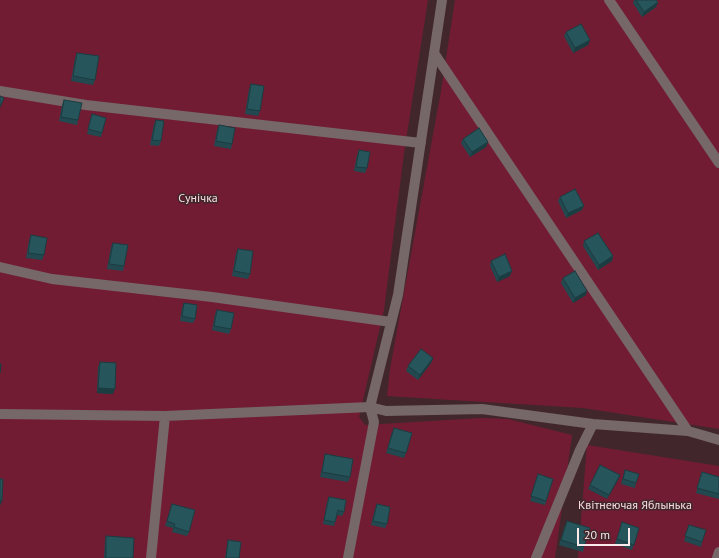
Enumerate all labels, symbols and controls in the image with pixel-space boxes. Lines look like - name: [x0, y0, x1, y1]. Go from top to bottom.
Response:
- park label: Сунічка: [178, 192, 218, 206]
- park label: Квітнеючая Яблынька: [578, 499, 692, 513]
- scale bar: [579, 520, 632, 546]
- text: 20 m: [584, 527, 610, 542]

